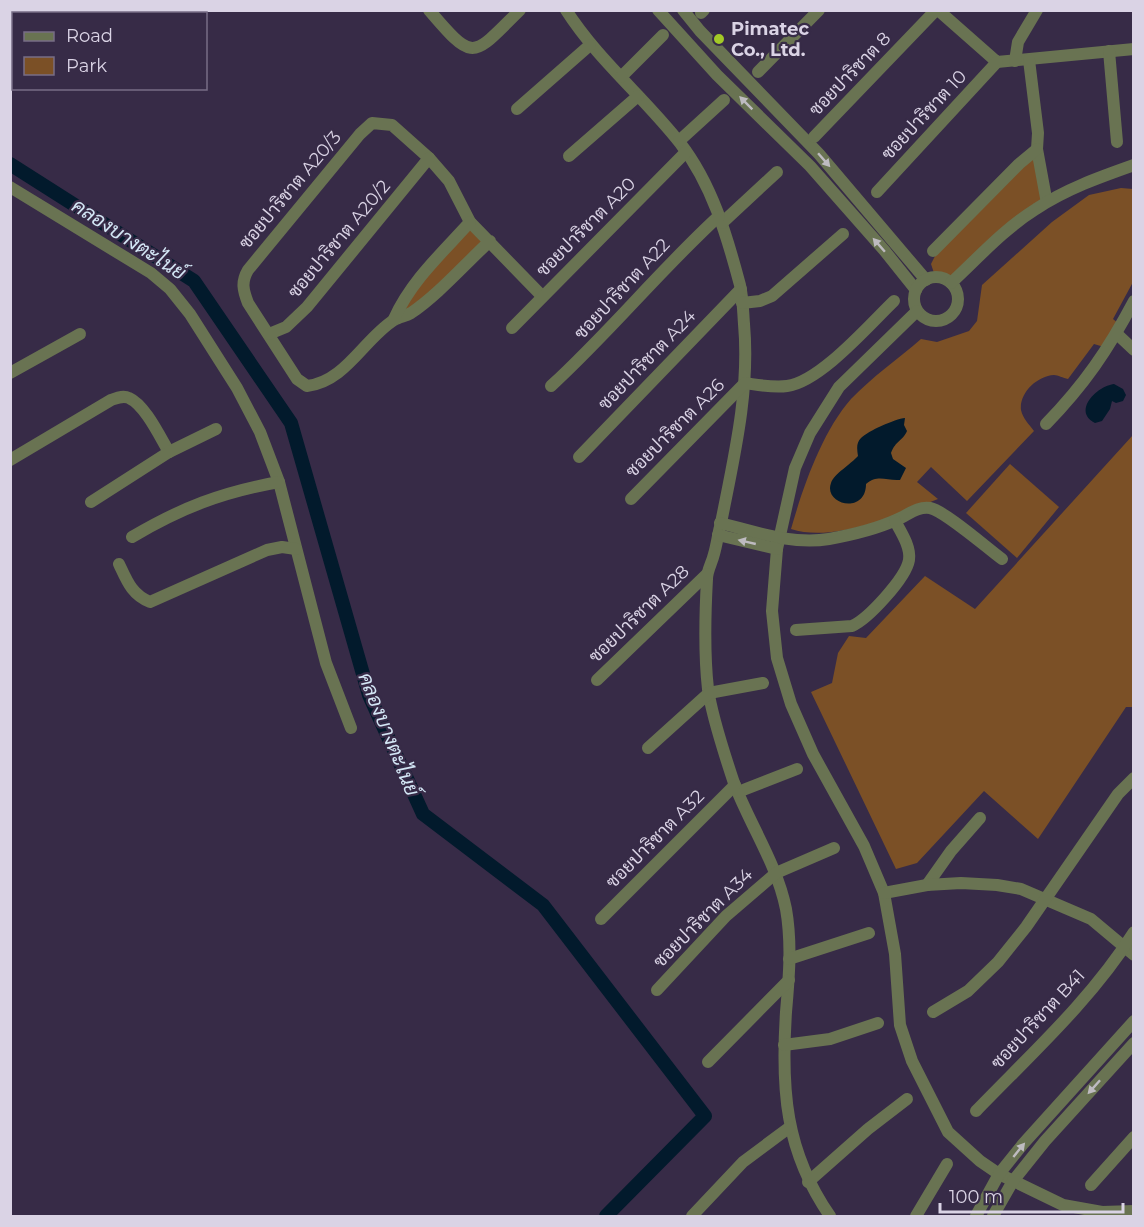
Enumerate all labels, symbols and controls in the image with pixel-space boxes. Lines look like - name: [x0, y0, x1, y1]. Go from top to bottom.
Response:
- legend: [12, 12, 207, 90]
- place label: Pimatec Co., Ltd.: [731, 18, 809, 61]
- text: Road: [66, 25, 113, 47]
- street label: ซอยปาริชาต 8: [805, 28, 895, 120]
- marker: Pimatec Co., Ltd.: [712, 32, 726, 46]
- text: Park: [66, 55, 107, 77]
- street label: ซอยปาริชาต 10: [877, 65, 971, 165]
- one-way arrow: [739, 96, 753, 110]
- street label: ซอยปาริชาต A20/3: [234, 127, 346, 253]
- one-way arrow: [817, 152, 831, 167]
- street label: ซอยปาริชาต A20: [532, 173, 640, 281]
- street label: ซอยปาริชาต A20/2: [283, 175, 395, 303]
- water label: คลองบางตะไนย์: [68, 192, 194, 286]
- street label: ซอยปาริชาต A22: [570, 234, 674, 344]
- one-way arrow: [872, 237, 886, 252]
- street label: ซอยปาริชาต A24: [594, 305, 701, 415]
- street label: ซอยปาริชาต A26: [621, 374, 729, 482]
- one-way arrow: [738, 537, 757, 547]
- street label: ซอยปาริชาต A28: [584, 561, 694, 667]
- water label: คลองบางตะไนย์: [353, 668, 428, 802]
- street label: ซอยปาริชาต A32: [601, 785, 709, 893]
- street label: ซอยปาริชาต A34: [649, 864, 757, 972]
- street label: ซอยปาริชาต B41: [986, 965, 1090, 1073]
- one-way arrow: [1087, 1079, 1101, 1094]
- one-way arrow: [1012, 1142, 1025, 1158]
- scale bar: [940, 1176, 1123, 1214]
- text: 100 m: [949, 1186, 1003, 1208]

